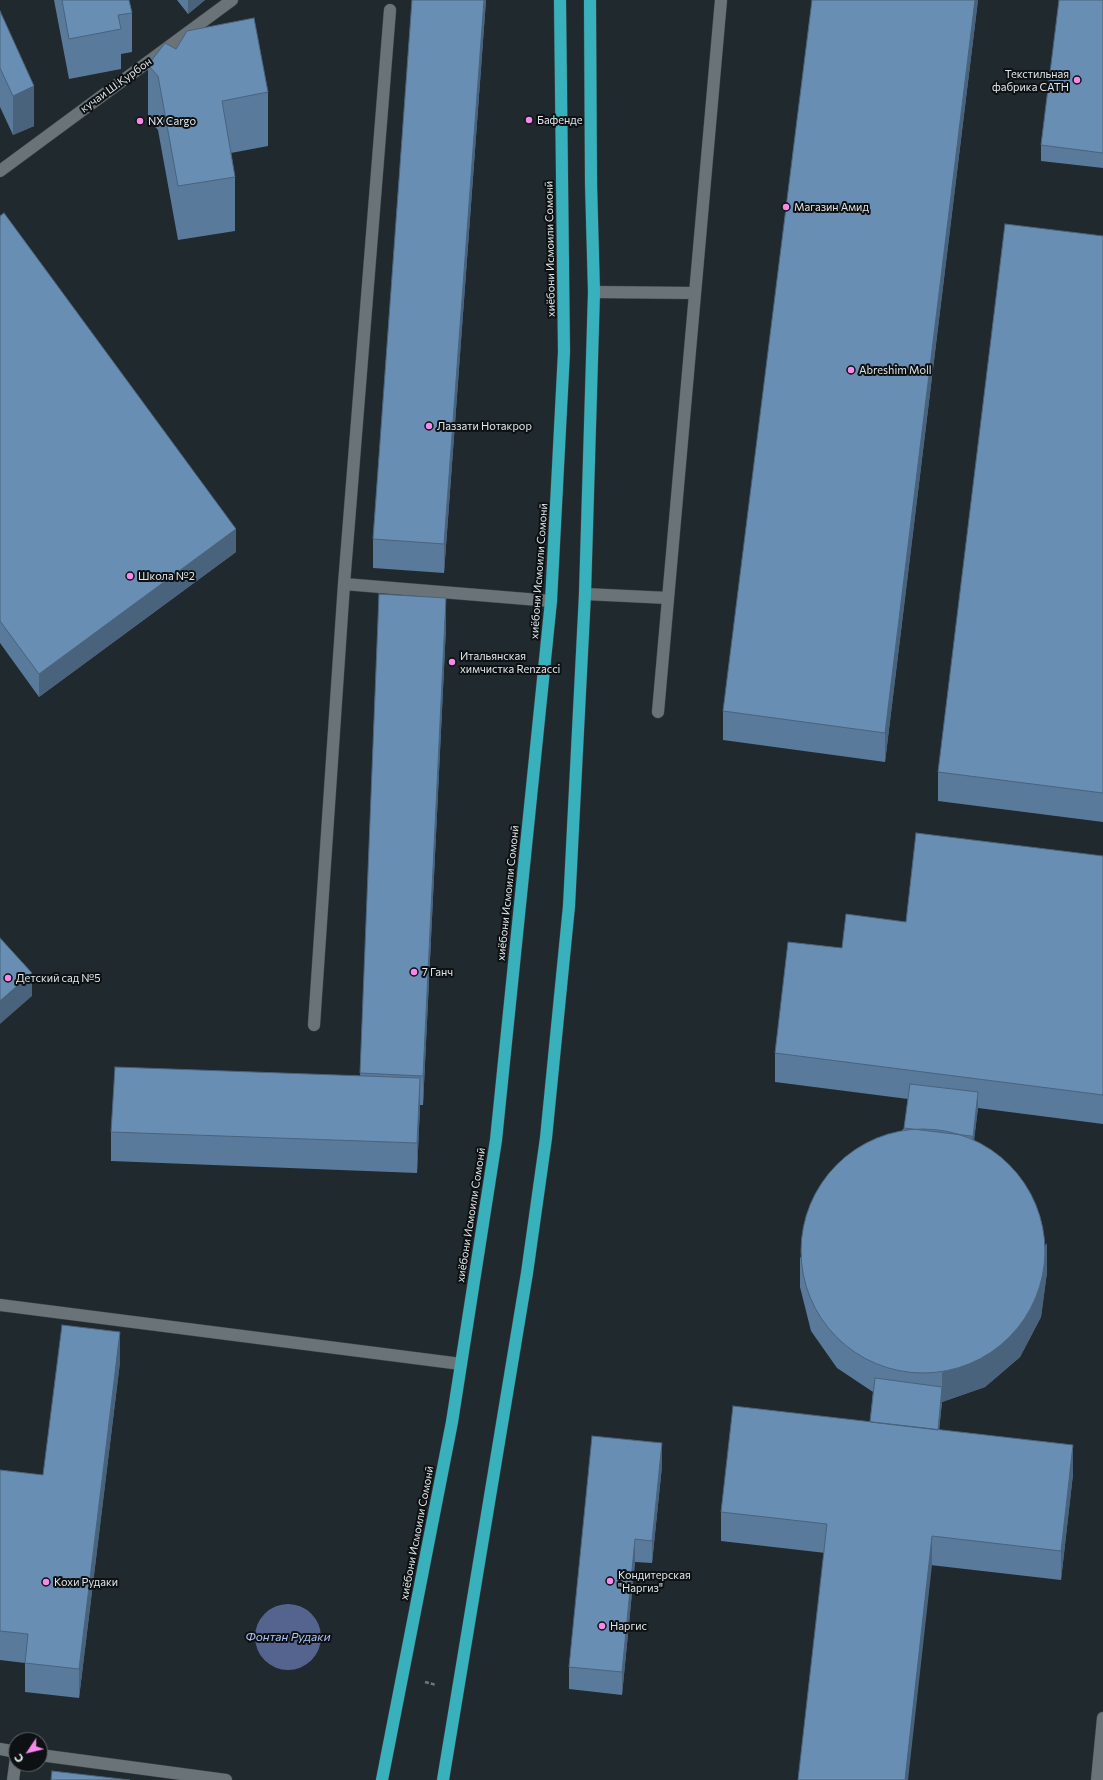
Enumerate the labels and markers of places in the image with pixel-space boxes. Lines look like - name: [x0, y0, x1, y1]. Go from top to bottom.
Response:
- place label: Текстильная фабрика САТН: [992, 67, 1069, 93]
- marker: Текстильная фабрика САТН: [1072, 75, 1082, 85]
- place label: Бафенде: [537, 113, 583, 127]
- place label: NX Cargo: [148, 114, 196, 128]
- marker: Бафенде: [524, 115, 534, 125]
- marker: NX Cargo: [135, 116, 145, 126]
- place label: Магазин Амид: [794, 200, 869, 214]
- marker: Магазин Амид: [781, 202, 791, 212]
- place label: Abreshim Moll: [859, 363, 932, 377]
- marker: Abreshim Moll: [846, 365, 856, 375]
- place label: Лаззати Нотакрор: [437, 419, 532, 433]
- marker: Лаззати Нотакрор: [424, 421, 434, 431]
- place label: Школа №2: [138, 569, 195, 583]
- marker: Школа №2: [125, 571, 135, 581]
- place label: Итальянская химчистка Renzacci: [460, 649, 560, 675]
- marker: Итальянская химчистка Renzacci: [447, 657, 457, 667]
- place label: 7 Ганч: [422, 965, 453, 979]
- marker: 7 Ганч: [409, 967, 419, 977]
- place label: Детский сад №5: [16, 971, 100, 985]
- marker: Детский сад №5: [3, 973, 13, 983]
- place label: Кондитерская "Наргиз": [618, 1568, 691, 1594]
- place label: Кохи Рудаки: [54, 1575, 118, 1589]
- marker: Кондитерская "Наргиз": [605, 1576, 615, 1586]
- marker: Кохи Рудаки: [41, 1577, 51, 1587]
- place label: Наргис: [610, 1619, 647, 1633]
- marker: Наргис: [597, 1621, 607, 1631]

